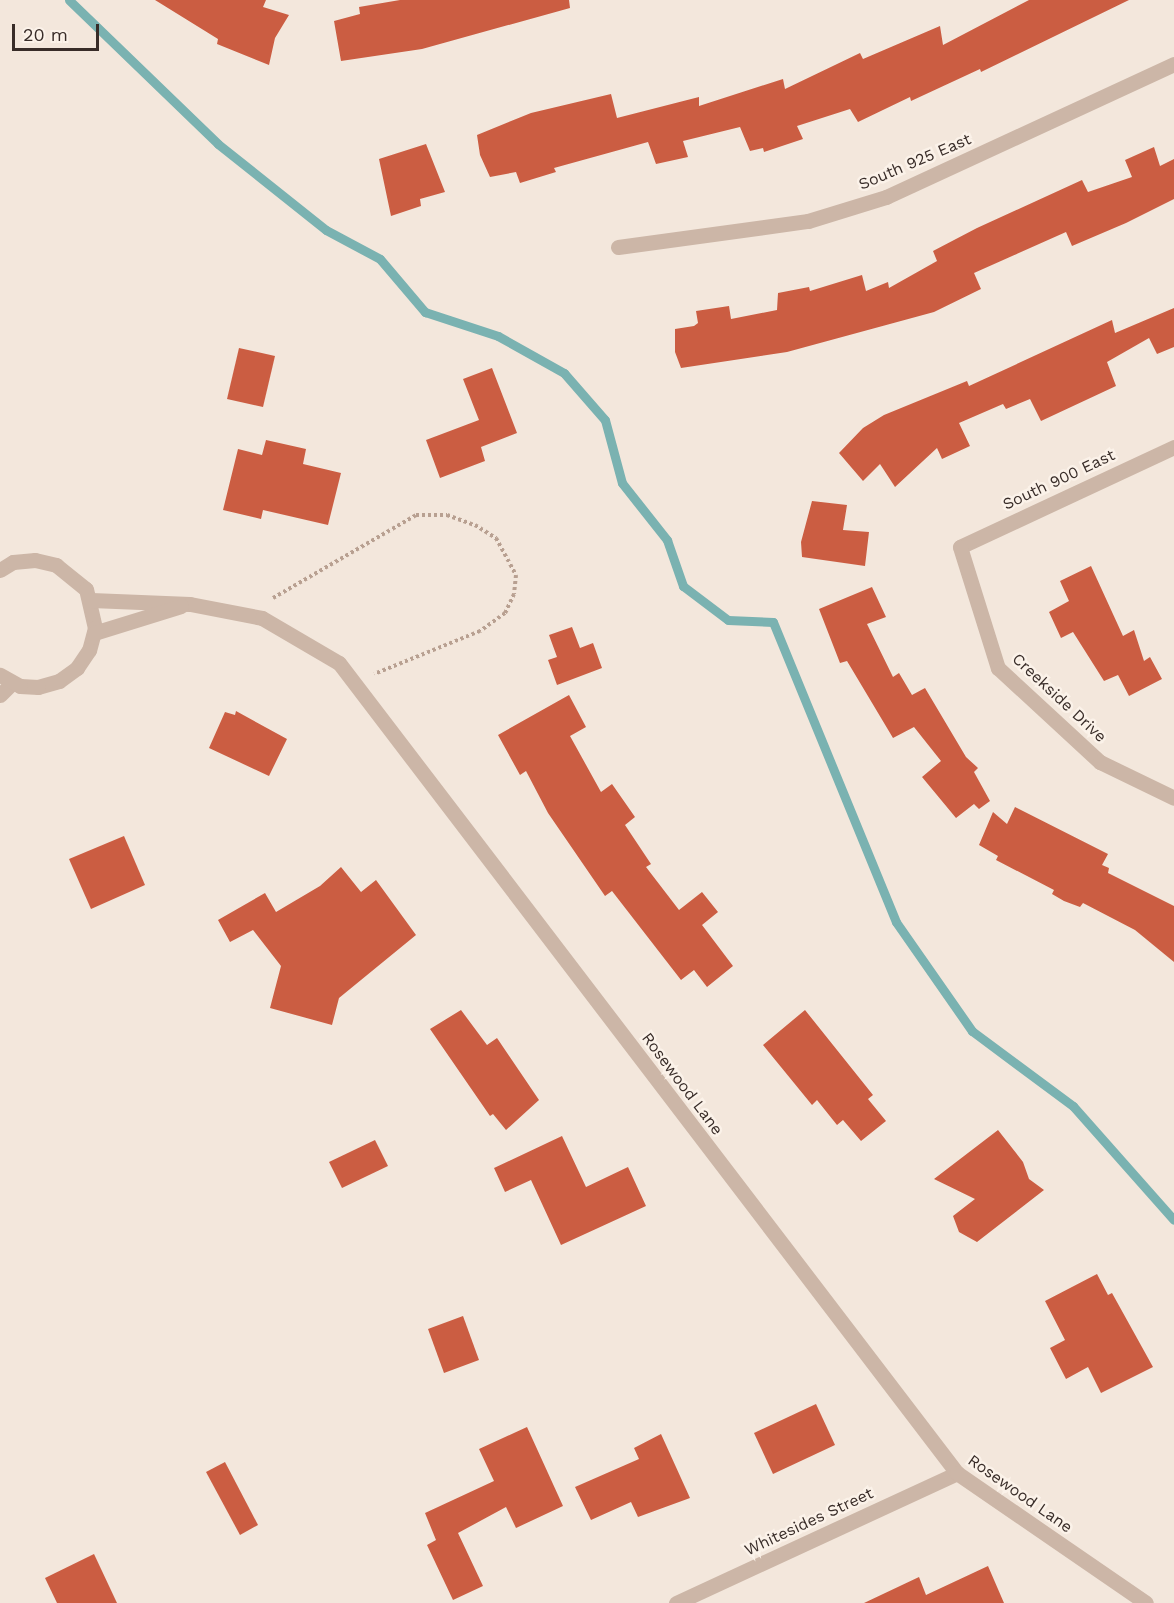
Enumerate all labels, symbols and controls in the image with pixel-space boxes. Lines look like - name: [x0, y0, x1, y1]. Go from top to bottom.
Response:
- scale bar: [15, 12, 102, 50]
- text: 20 m: [23, 24, 68, 45]
- street label: South 925 East: [856, 130, 974, 194]
- street label: South 900 East: [1000, 446, 1118, 514]
- street label: Creekside Drive: [1008, 649, 1110, 747]
- street label: Rosewood Lane: [637, 1029, 727, 1139]
- street label: Rosewood Lane: [964, 1451, 1076, 1537]
- street label: Whitesides Street: [742, 1484, 876, 1560]

